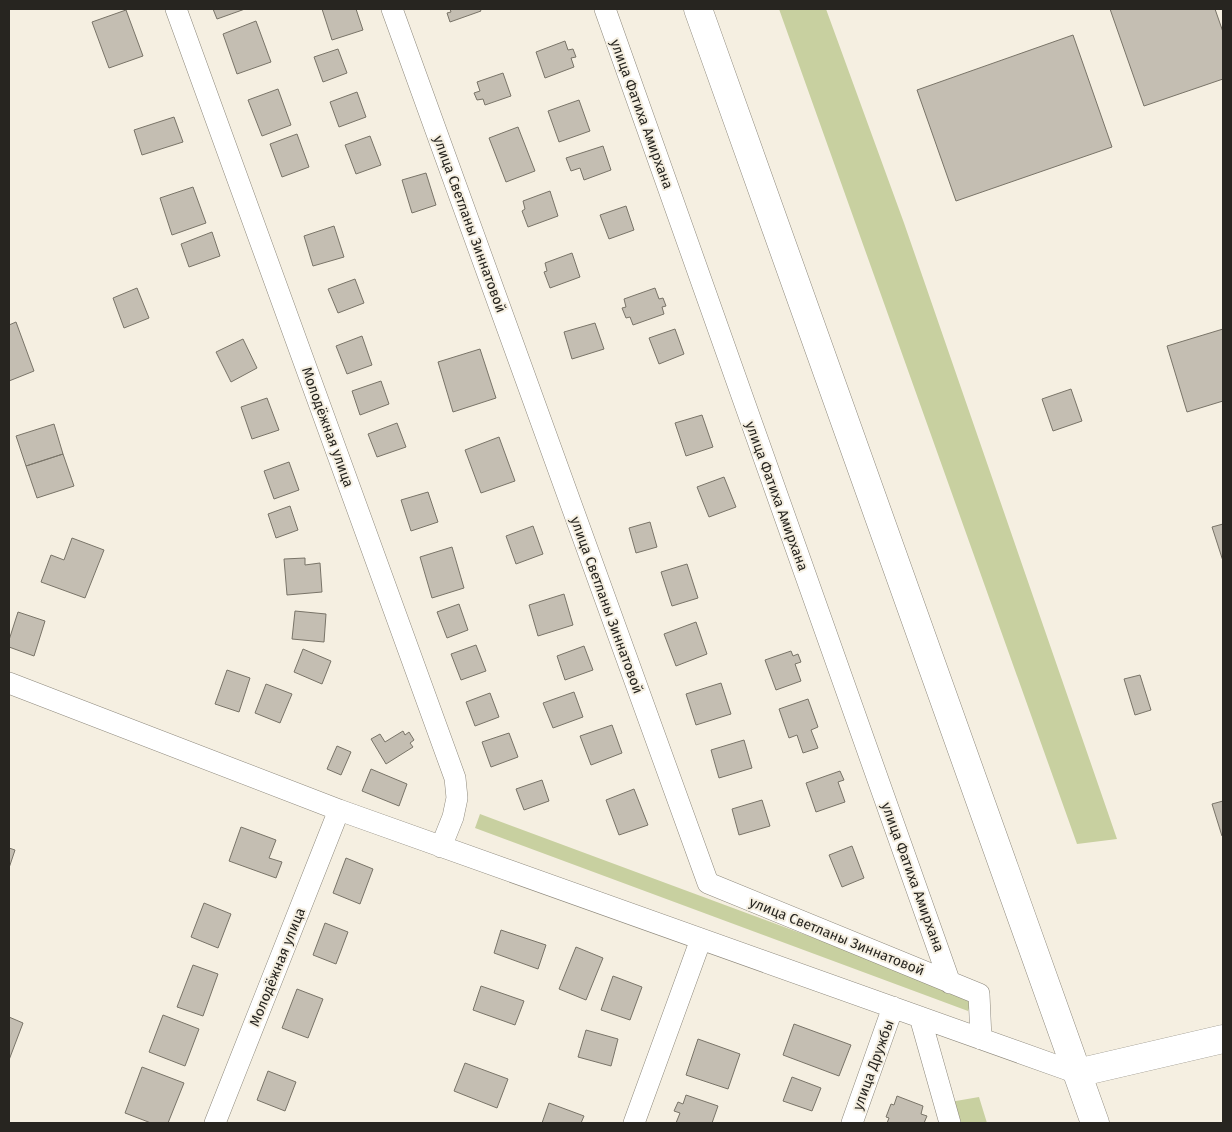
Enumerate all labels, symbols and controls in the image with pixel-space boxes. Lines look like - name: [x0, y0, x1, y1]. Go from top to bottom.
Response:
- street label: улица Фатиха Амирхана: [606, 37, 677, 191]
- street label: улица Светланы Зиннатовой: [430, 133, 510, 315]
- street label: Молодёжная улица: [298, 365, 357, 490]
- street label: улица Фатиха Амирхана: [741, 419, 812, 573]
- street label: улица Светланы Зиннатовой: [567, 514, 647, 696]
- street label: улица Фатиха Амирхана: [877, 800, 948, 954]
- street label: улица Светланы Зиннатовой: [747, 894, 927, 979]
- street label: Молодёжная улица: [246, 905, 309, 1029]
- street label: улица Дружбы: [849, 1018, 898, 1113]

